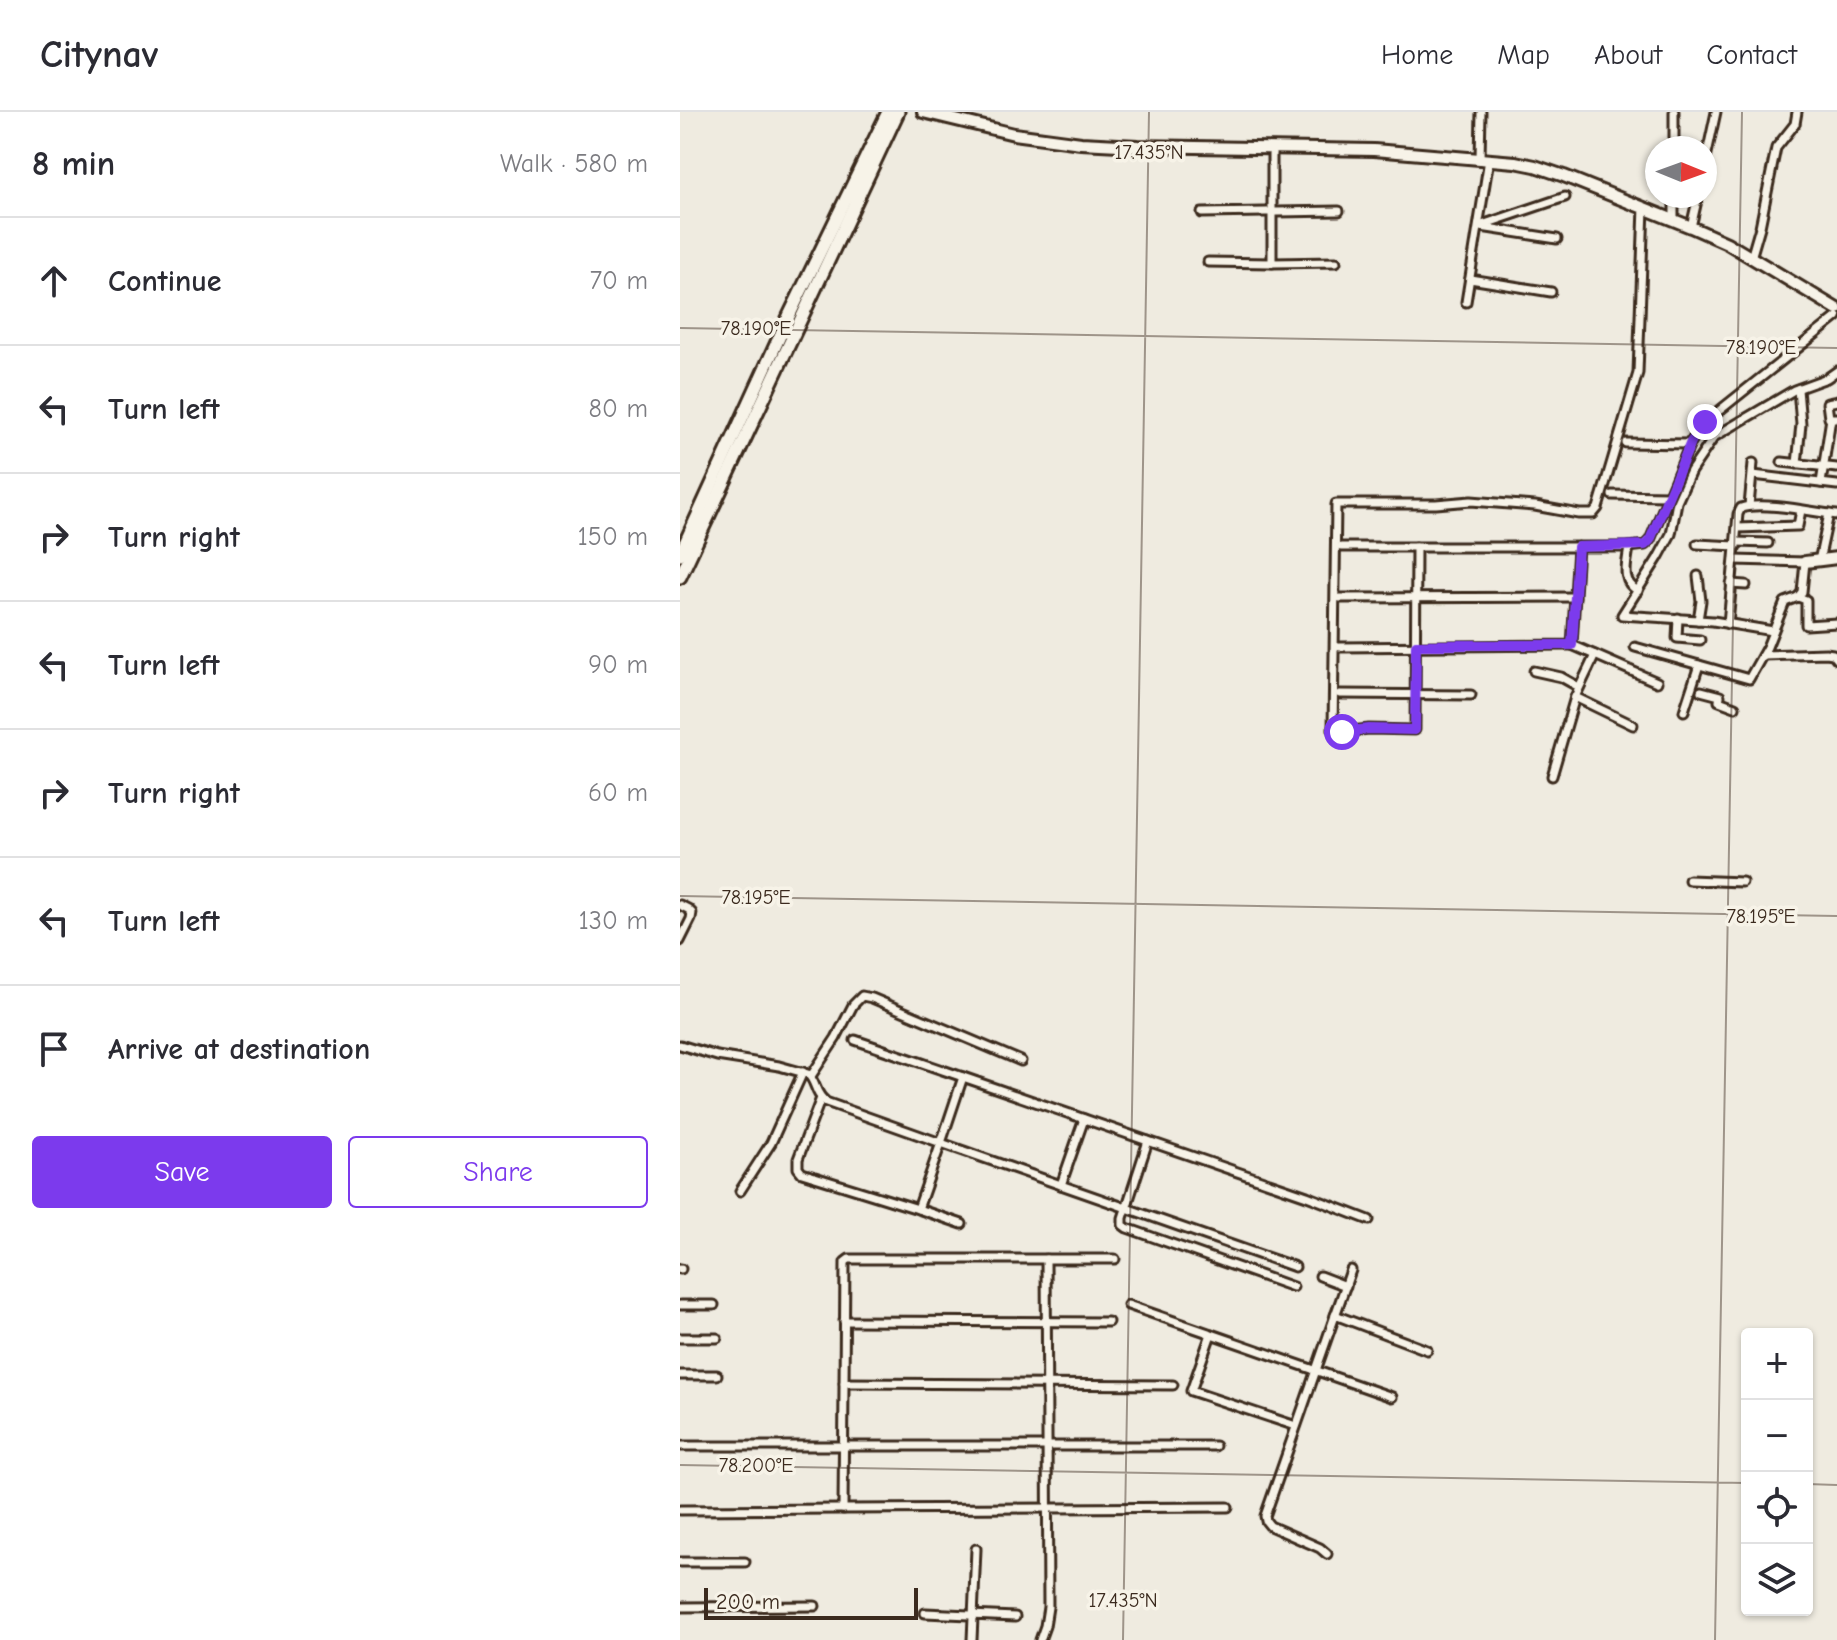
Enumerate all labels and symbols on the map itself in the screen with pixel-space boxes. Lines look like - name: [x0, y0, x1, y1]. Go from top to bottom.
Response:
- north arrow: [1645, 136, 1717, 208]
- text: 17.435°N: [1114, 141, 1184, 164]
- text: 78.190°E: [721, 317, 791, 340]
- text: 78.190°E: [1726, 336, 1796, 359]
- route end: [1687, 404, 1723, 440]
- route start: [1324, 714, 1360, 750]
- text: 78.195°E: [721, 886, 791, 909]
- text: 78.195°E: [1726, 905, 1796, 928]
- text: 78.200°E: [719, 1454, 793, 1477]
- scale bar: [704, 1584, 918, 1620]
- text: 17.435°N: [1088, 1589, 1158, 1612]

